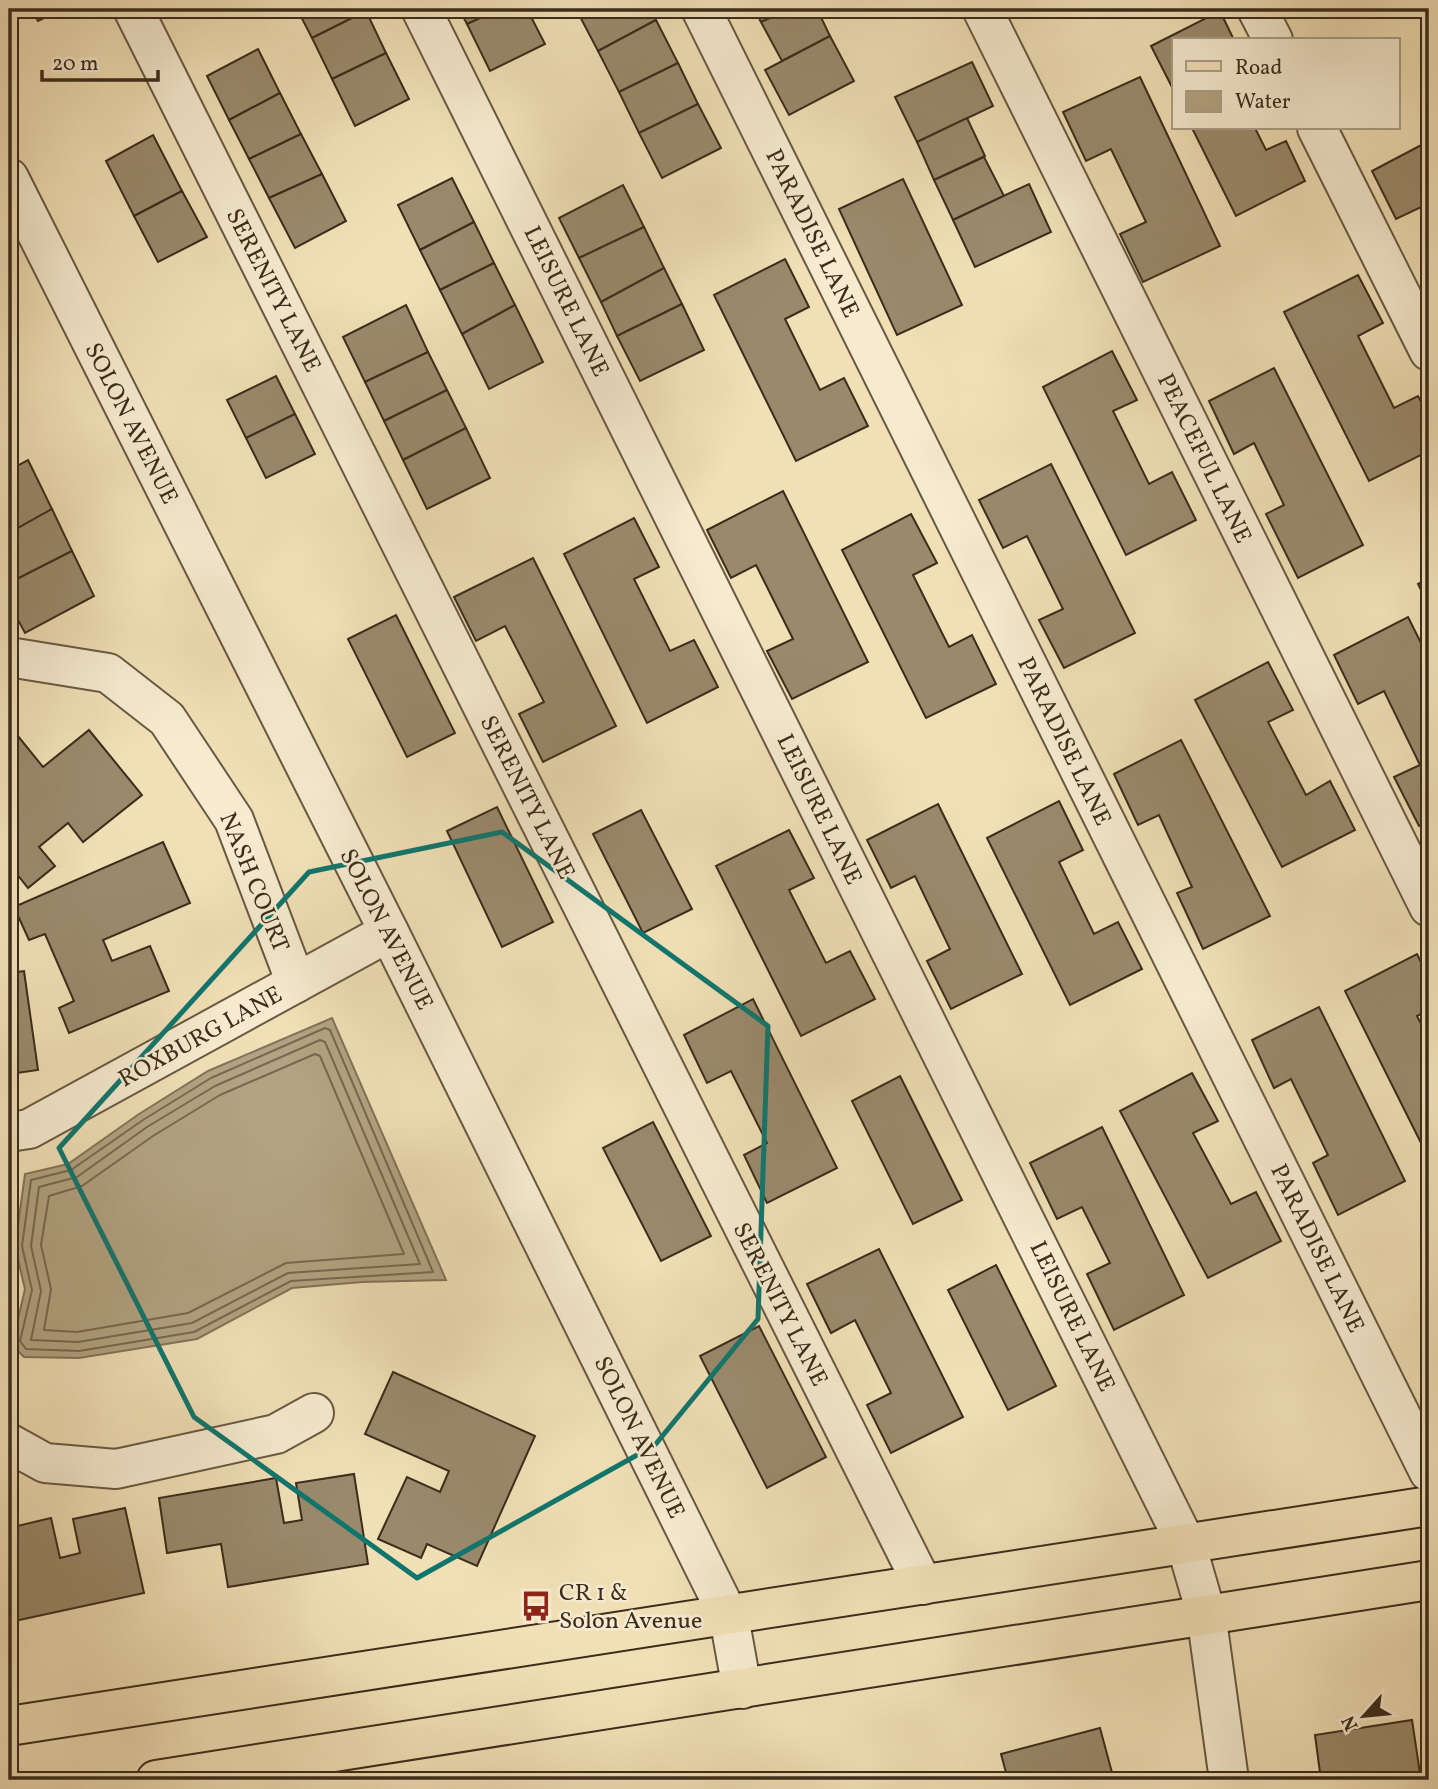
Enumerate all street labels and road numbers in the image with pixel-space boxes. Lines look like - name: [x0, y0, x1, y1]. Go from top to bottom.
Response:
- street label: PARADISE LANE: [756, 144, 867, 324]
- street label: SERENITY LANE: [216, 203, 328, 379]
- street label: LEISURE LANE: [514, 221, 616, 383]
- street label: SOLON AVENUE: [75, 337, 186, 510]
- street label: PEACEFUL LANE: [1147, 368, 1259, 550]
- street label: PARADISE LANE: [1008, 652, 1119, 832]
- street label: SERENITY LANE: [470, 710, 582, 886]
- street label: LEISURE LANE: [767, 729, 869, 891]
- street label: NASH COURT: [210, 808, 297, 958]
- street label: SOLON AVENUE: [330, 843, 441, 1016]
- street label: ROXBURG LANE: [113, 979, 289, 1097]
- street label: PARADISE LANE: [1261, 1159, 1372, 1339]
- street label: SERENITY LANE: [723, 1217, 835, 1393]
- street label: LEISURE LANE: [1020, 1236, 1122, 1398]
- street label: SOLON AVENUE: [584, 1351, 692, 1525]

